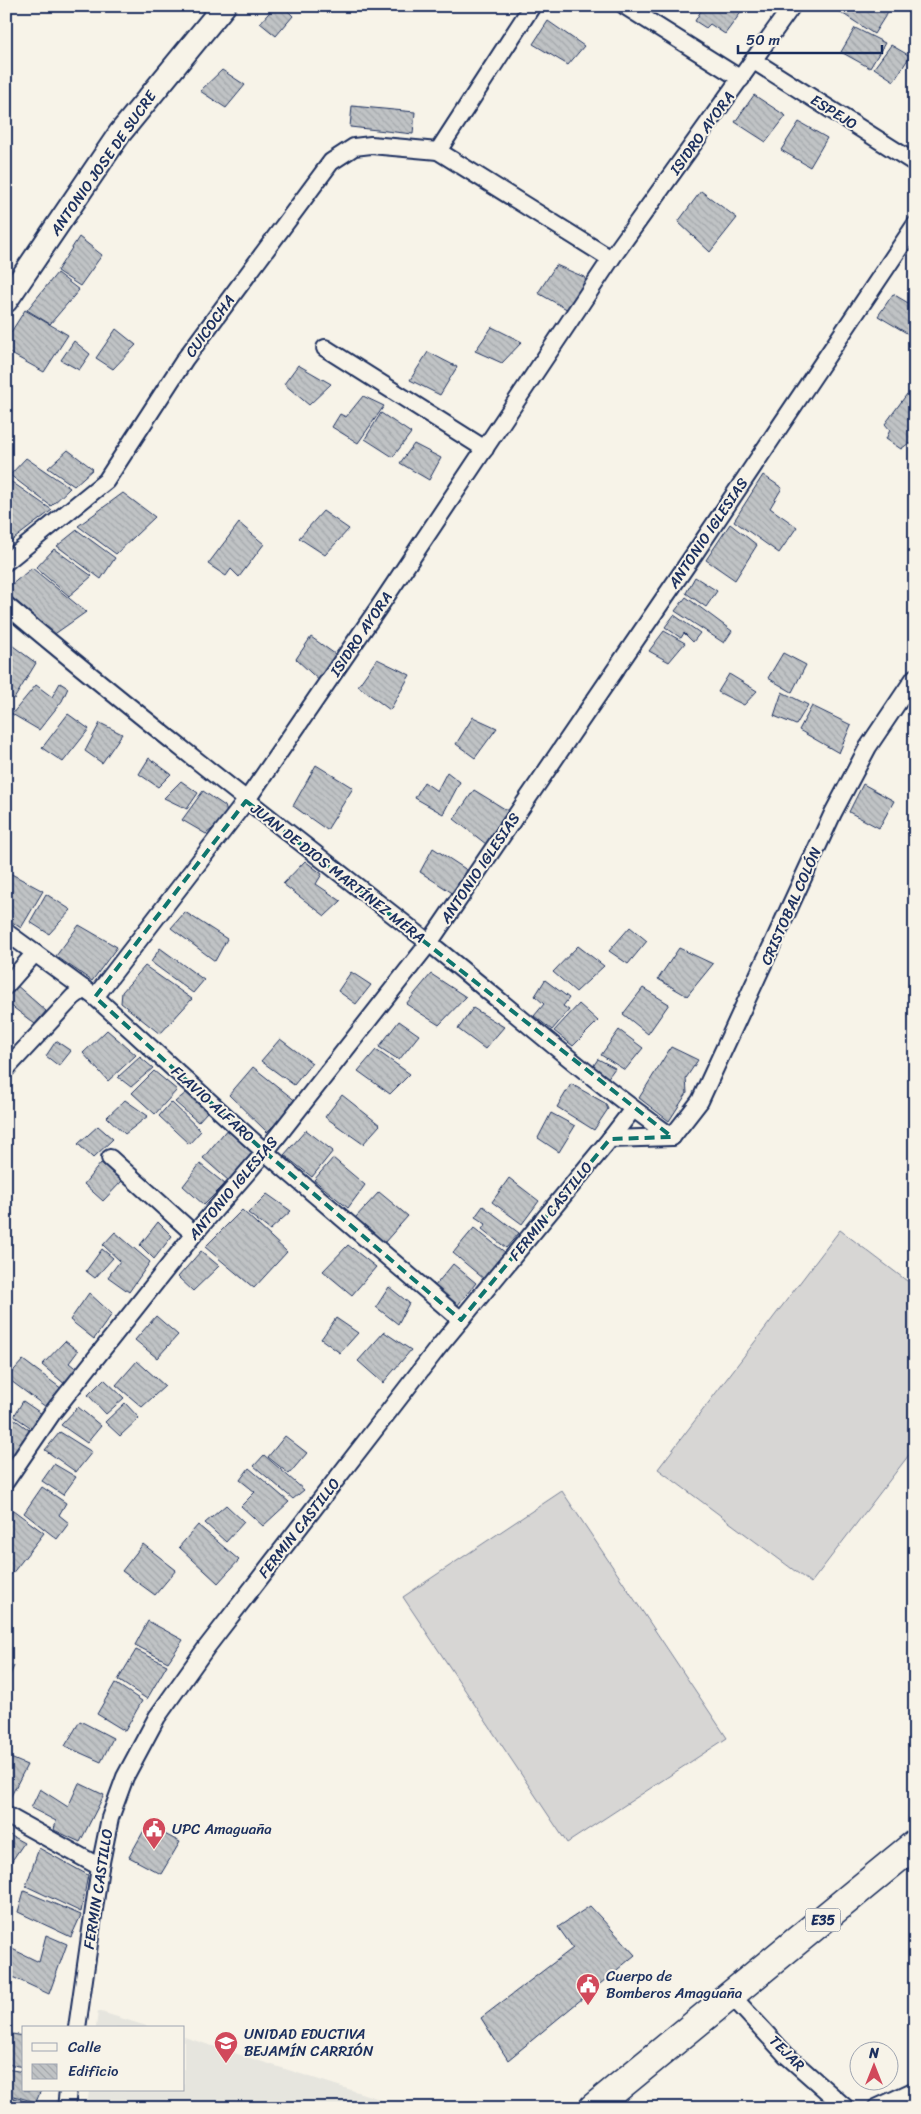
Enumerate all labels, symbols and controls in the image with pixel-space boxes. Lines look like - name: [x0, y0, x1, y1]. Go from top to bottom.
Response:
- scale bar: [738, 22, 882, 54]
- text: 50 m: [746, 27, 781, 53]
- street label: ANTONIO JOSE DE SUCRE: [42, 84, 164, 242]
- street label: ISIDRO AYORA: [662, 86, 741, 181]
- street label: ESPEJO: [805, 87, 863, 137]
- street label: CUICOCHA: [178, 289, 242, 363]
- street label: ANTONIO IGLESIAS: [661, 472, 755, 595]
- street label: ISIDRO AYORA: [322, 586, 399, 683]
- street label: JUAN DE DIOS MARTÍNEZ MERA: [244, 796, 431, 950]
- street label: ANTONIO IGLESIAS: [433, 807, 527, 930]
- street label: CRISTOBAL COLÓN: [753, 842, 829, 969]
- street label: FLAVIO ALFARO: [165, 1059, 261, 1149]
- street label: ANTONIO IGLESIAS: [181, 1130, 285, 1247]
- street label: FERMIN CASTILLO: [503, 1155, 600, 1266]
- street label: FERMIN CASTILLO: [251, 1472, 347, 1584]
- public building icon: UPC Amaguaña: [141, 1816, 167, 1850]
- place label: UPC Amaguaña: [172, 1816, 272, 1842]
- street label: FERMIN CASTILLO: [76, 1827, 120, 1951]
- road number: E35: [806, 1908, 840, 1932]
- place label: Cuerpo de Bomberos Amaguaña: [606, 1963, 743, 2006]
- public building icon: Cuerpo de Bomberos Amaguaña: [575, 1972, 601, 2006]
- place label: UNIDAD EDUCTIVA BEJAMÍN CARRIÓN: [244, 2021, 374, 2064]
- legend: [22, 2026, 185, 2092]
- street label: TEJAR: [763, 2029, 811, 2077]
- school or university icon: UNIDAD EDUCTIVA BEJAMÍN CARRIÓN: [213, 2030, 239, 2064]
- text: Calle: [68, 2034, 101, 2060]
- text: N: [868, 2041, 879, 2066]
- north arrow: [848, 2042, 898, 2092]
- text: Edificio: [68, 2058, 119, 2084]

